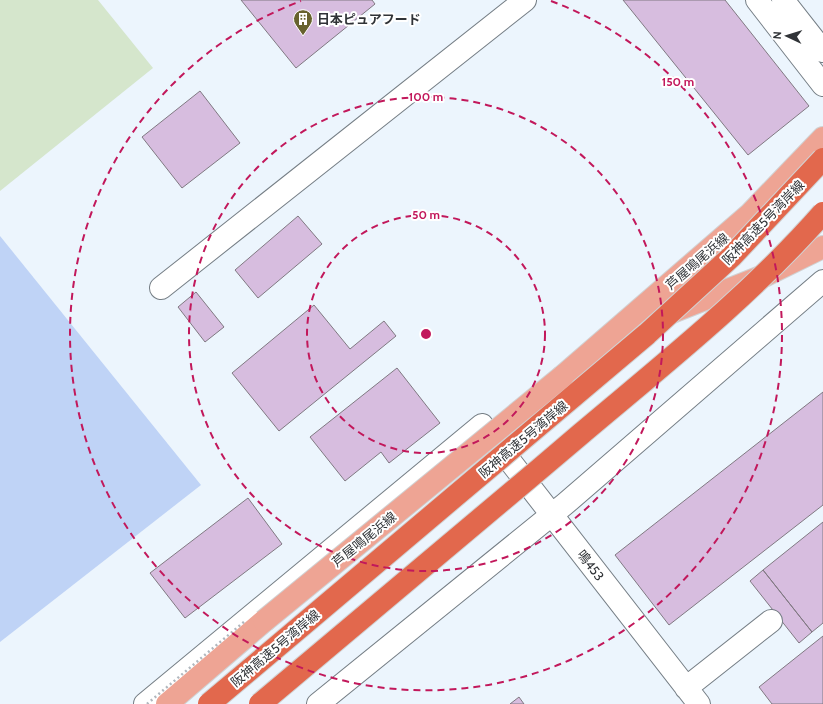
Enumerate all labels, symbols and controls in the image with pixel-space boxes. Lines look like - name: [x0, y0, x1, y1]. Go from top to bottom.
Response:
- building icon: 日本ピュアフード: [292, 8, 314, 36]
- place label: 日本ピュアフード: [317, 11, 421, 27]
- north arrow: [767, 16, 807, 56]
- text: N: [770, 31, 784, 40]
- text: 150 m: [662, 74, 694, 89]
- text: 100 m: [409, 89, 443, 104]
- street label: 阪神高速5号湾岸線: [719, 177, 807, 267]
- text: 50 m: [412, 207, 440, 222]
- street label: 芦屋鳴尾浜線: [662, 229, 732, 293]
- centre of rings: [419, 327, 433, 341]
- street label: 阪神高速5号湾岸線: [475, 397, 571, 481]
- street label: 芦屋鳴尾浜線: [329, 508, 399, 570]
- street label: 鳴453: [574, 546, 608, 584]
- street label: 阪神高速5号湾岸線: [227, 606, 323, 690]

